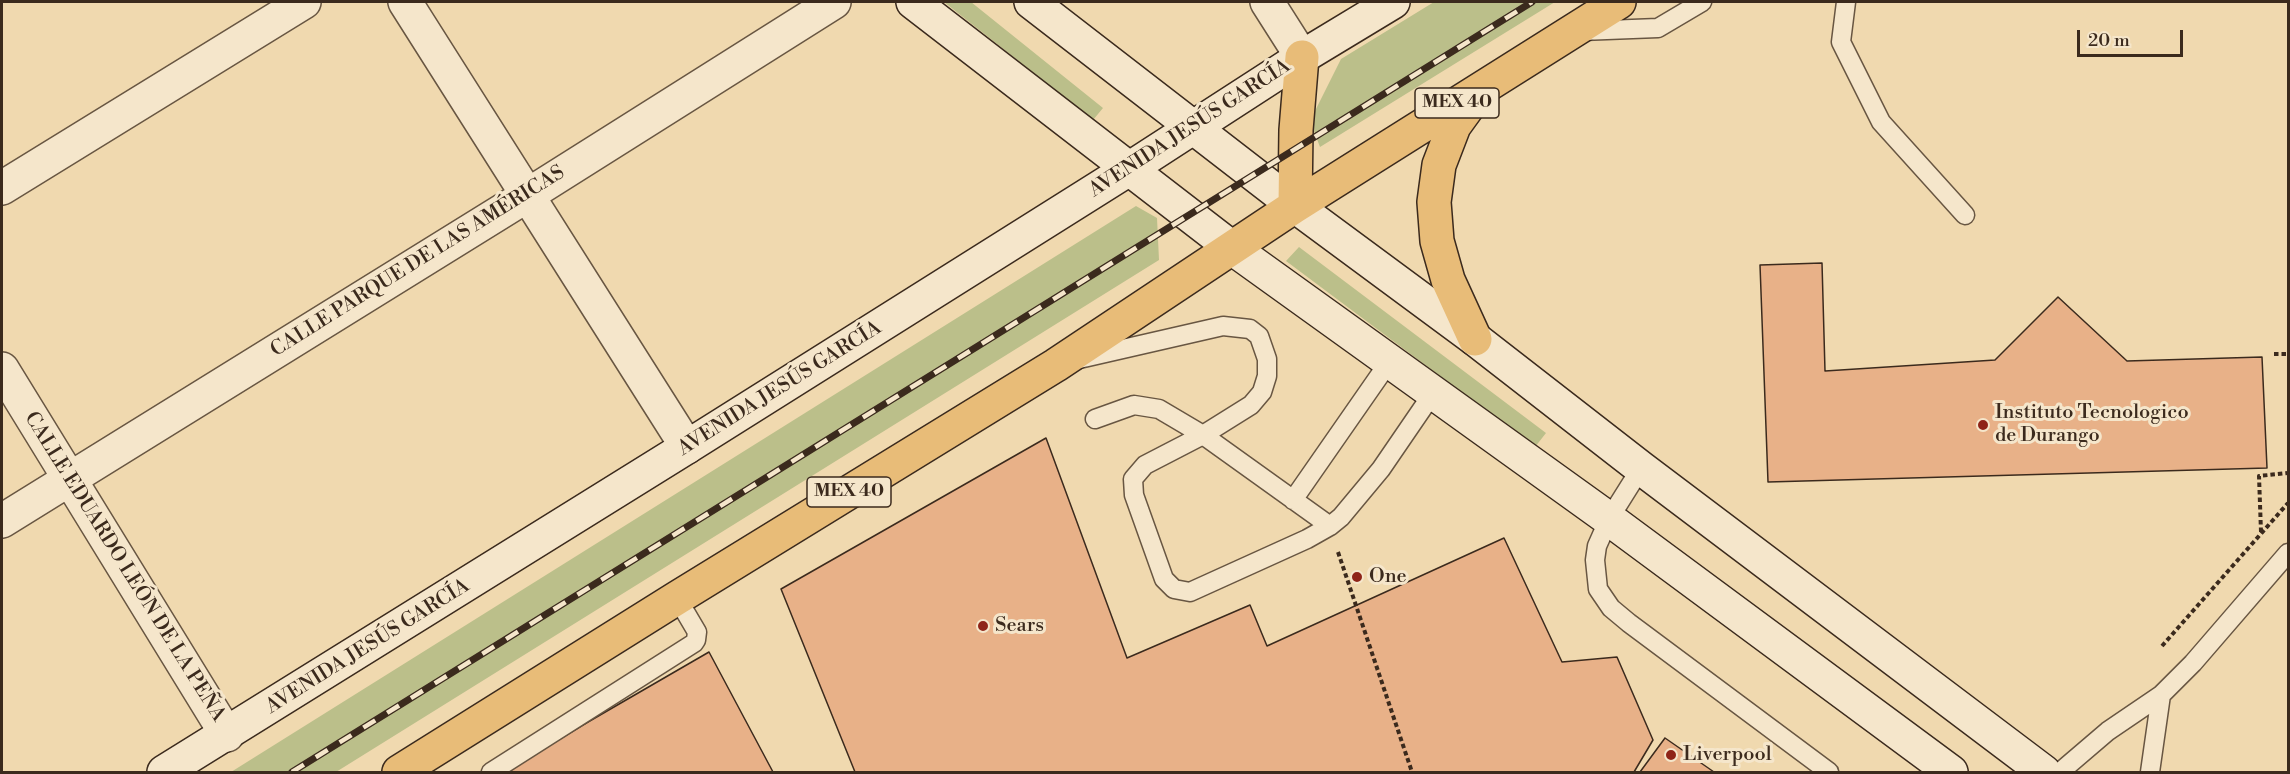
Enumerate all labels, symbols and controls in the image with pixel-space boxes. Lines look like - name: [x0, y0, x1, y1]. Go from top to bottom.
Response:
- scale bar: [2080, 18, 2186, 56]
- text: 20 m: [2088, 29, 2130, 52]
- street label: AVENIDA JESÚS GARCÍA: [1085, 55, 1295, 203]
- road number: MEX 40: [1415, 88, 1499, 118]
- street label: CALLE PARQUE DE LAS AMÉRICAS: [266, 161, 570, 363]
- street label: AVENIDA JESÚS GARCÍA: [674, 316, 886, 462]
- place label: Instituto Tecnologico de Durango: [1995, 401, 2189, 448]
- street label: CALLE EDUARDO LEÓN DE LA PEÑA: [18, 408, 230, 726]
- marker: Instituto Tecnologico de Durango: [1976, 418, 1990, 432]
- road number: MEX 40: [807, 477, 891, 507]
- place label: One: [1369, 565, 1407, 589]
- marker: One: [1350, 570, 1364, 584]
- street label: AVENIDA JESÚS GARCÍA: [262, 574, 474, 720]
- place label: Sears: [995, 614, 1044, 638]
- marker: Sears: [976, 619, 990, 633]
- place label: Liverpool: [1683, 743, 1772, 767]
- marker: Liverpool: [1664, 748, 1678, 762]

